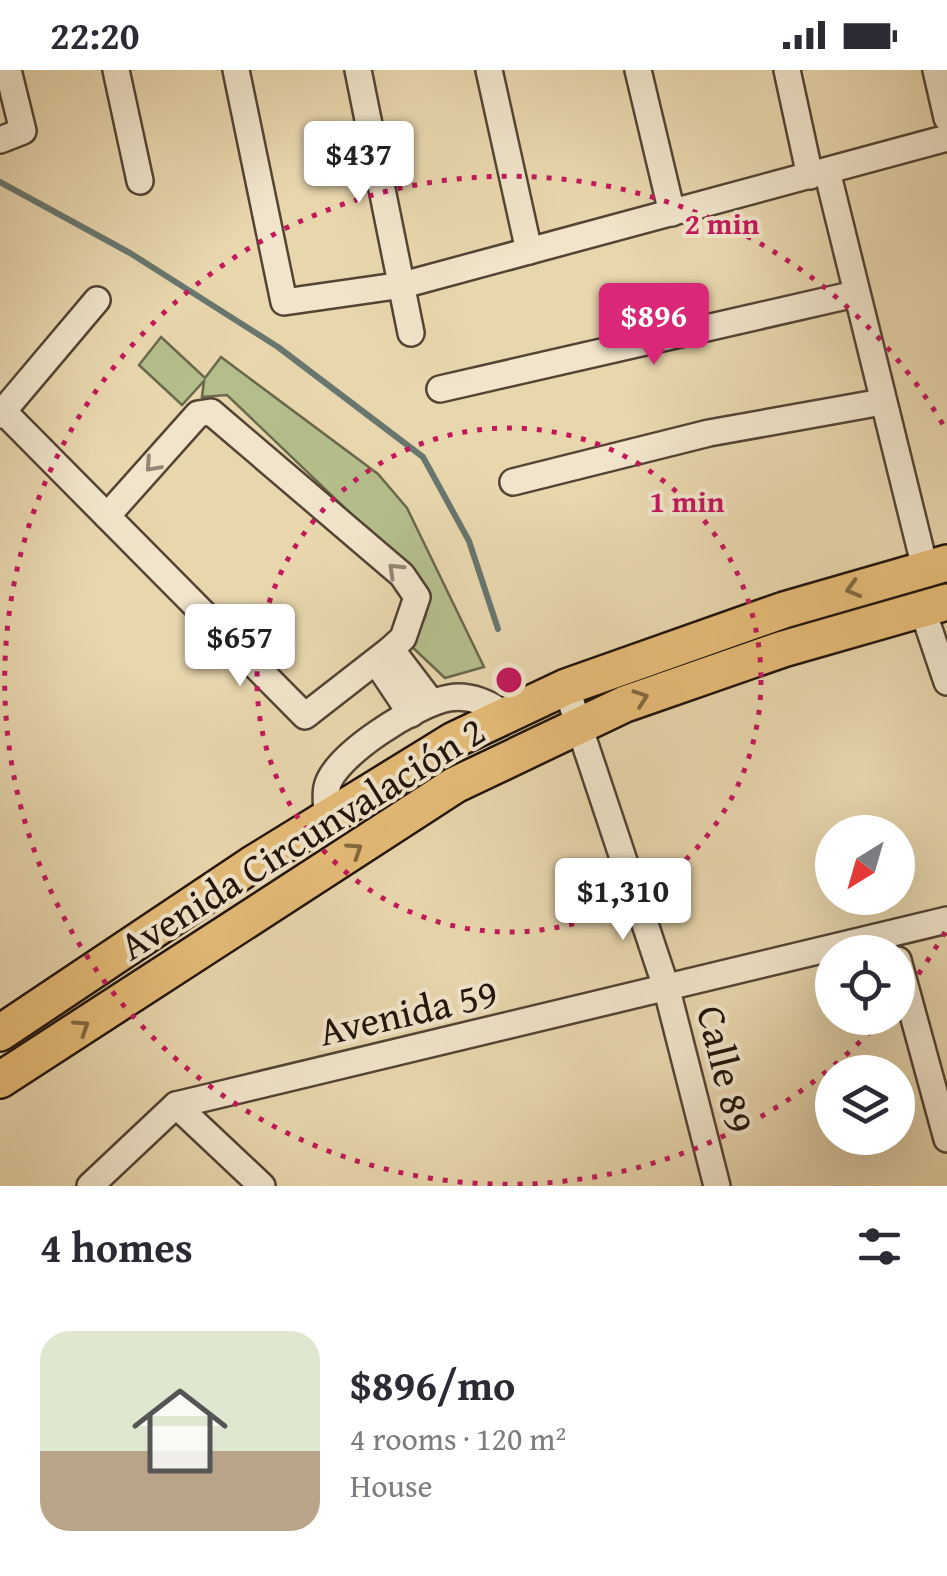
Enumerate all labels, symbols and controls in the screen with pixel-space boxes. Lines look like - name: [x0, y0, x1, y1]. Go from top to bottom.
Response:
- text: 22:20: [50, 7, 140, 63]
- pin: $437: [300, 121, 418, 206]
- text: $437: [326, 130, 392, 177]
- text: 2 min: [685, 201, 760, 245]
- pin: $896: [595, 283, 713, 368]
- text: $896: [621, 292, 687, 339]
- one-way arrow: [146, 453, 164, 472]
- text: 1 min: [650, 479, 725, 523]
- one-way arrow: [389, 564, 407, 582]
- one-way arrow: [845, 577, 862, 598]
- pin: $657: [181, 604, 299, 689]
- text: $657: [207, 613, 273, 660]
- centre of rings: [491, 662, 527, 698]
- one-way arrow: [632, 690, 649, 710]
- street label: Avenida Circunvalación 2: [107, 701, 496, 974]
- north arrow: [815, 815, 915, 915]
- map controls: [815, 815, 915, 1155]
- one-way arrow: [344, 844, 362, 863]
- pin: $1,310: [542, 858, 704, 943]
- text: $1,310: [577, 867, 669, 914]
- button: locate: [815, 935, 915, 1035]
- street label: Avenida 59: [313, 962, 503, 1061]
- street label: Calle 89: [682, 999, 771, 1139]
- one-way arrow: [71, 1020, 89, 1039]
- button: layers: [815, 1055, 915, 1155]
- text: 4 homes: [40, 1216, 193, 1277]
- icon: filters: [852, 1219, 907, 1274]
- text: $896/mo: [350, 1354, 515, 1415]
- icon: home: [120, 1371, 240, 1491]
- text: 4 rooms · 120 m²: [350, 1415, 566, 1462]
- text: House: [350, 1462, 433, 1509]

